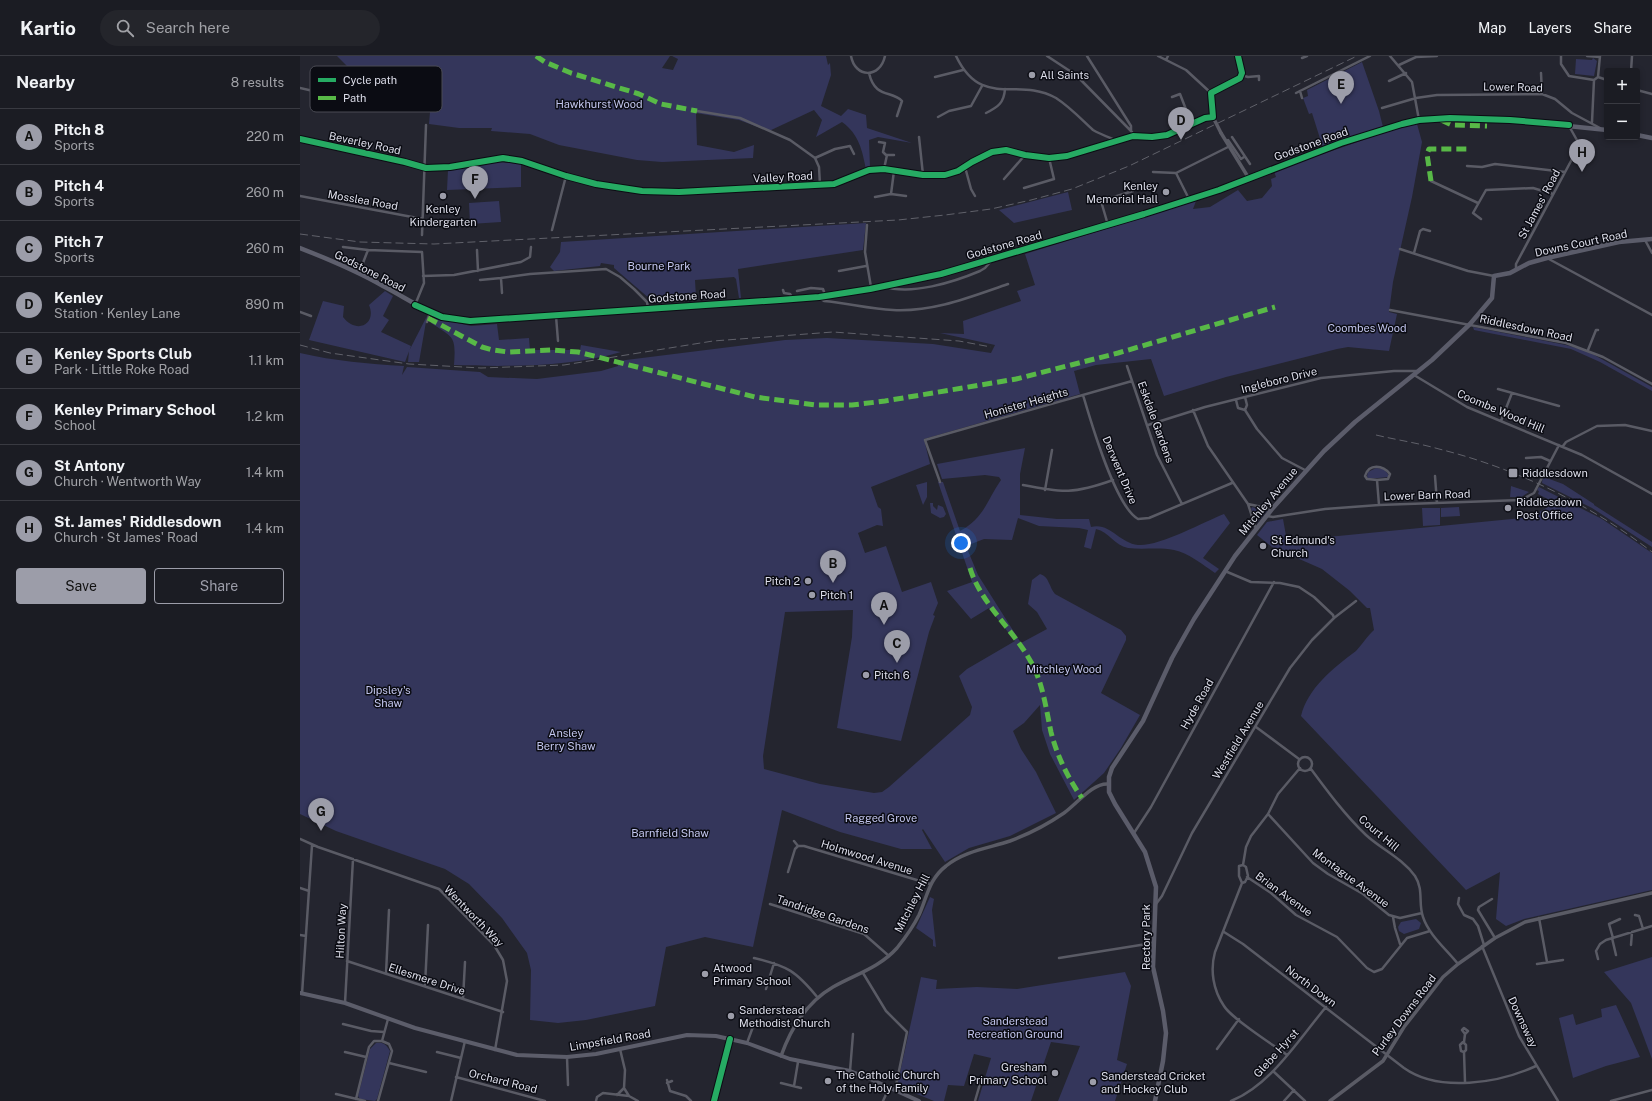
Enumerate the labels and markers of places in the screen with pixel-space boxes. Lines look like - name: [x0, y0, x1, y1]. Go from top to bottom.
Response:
- place label: All Saints: [1040, 69, 1090, 81]
- marker: All Saints: [1027, 70, 1037, 80]
- pin: E: [1328, 71, 1354, 104]
- pin: D: [1168, 107, 1194, 140]
- pin: H: [1569, 139, 1595, 172]
- pin: F: [462, 166, 488, 199]
- place label: Kenley Memorial Hall: [1086, 180, 1158, 205]
- marker: Kenley Memorial Hall: [1161, 187, 1171, 197]
- marker: Kenley Kindergarten: [438, 191, 448, 201]
- place label: Kenley Kindergarten: [409, 203, 477, 228]
- marker: Riddlesdown: [1507, 467, 1519, 479]
- place label: Riddlesdown: [1522, 467, 1588, 479]
- place label: Riddlesdown Post Office: [1516, 496, 1582, 521]
- marker: Riddlesdown Post Office: [1503, 503, 1513, 513]
- place label: St Edmund's Church: [1271, 534, 1335, 559]
- marker: St Edmund's Church: [1258, 541, 1268, 551]
- pin: B: [820, 550, 846, 583]
- place label: Pitch 2: [765, 575, 800, 587]
- marker: Pitch 2: [803, 576, 813, 586]
- place label: Pitch 1: [820, 589, 853, 601]
- marker: Pitch 1: [807, 590, 817, 600]
- pin: A: [871, 592, 897, 625]
- pin: C: [884, 630, 910, 663]
- place label: Pitch 6: [874, 669, 910, 681]
- marker: Pitch 6: [861, 670, 871, 680]
- pin: G: [308, 798, 334, 831]
- place label: Atwood Primary School: [713, 962, 791, 987]
- marker: Atwood Primary School: [700, 969, 710, 979]
- place label: Sanderstead Methodist Church: [739, 1004, 830, 1029]
- marker: Sanderstead Methodist Church: [726, 1011, 736, 1021]
- place label: Gresham Primary School: [969, 1061, 1047, 1086]
- marker: Gresham Primary School: [1050, 1068, 1060, 1078]
- place label: The Catholic Church of the Holy Family: [836, 1069, 939, 1094]
- place label: Sanderstead Cricket and Hockey Club: [1101, 1070, 1206, 1095]
- marker: The Catholic Church of the Holy Family: [823, 1076, 833, 1086]
- marker: Sanderstead Cricket and Hockey Club: [1088, 1077, 1098, 1087]

